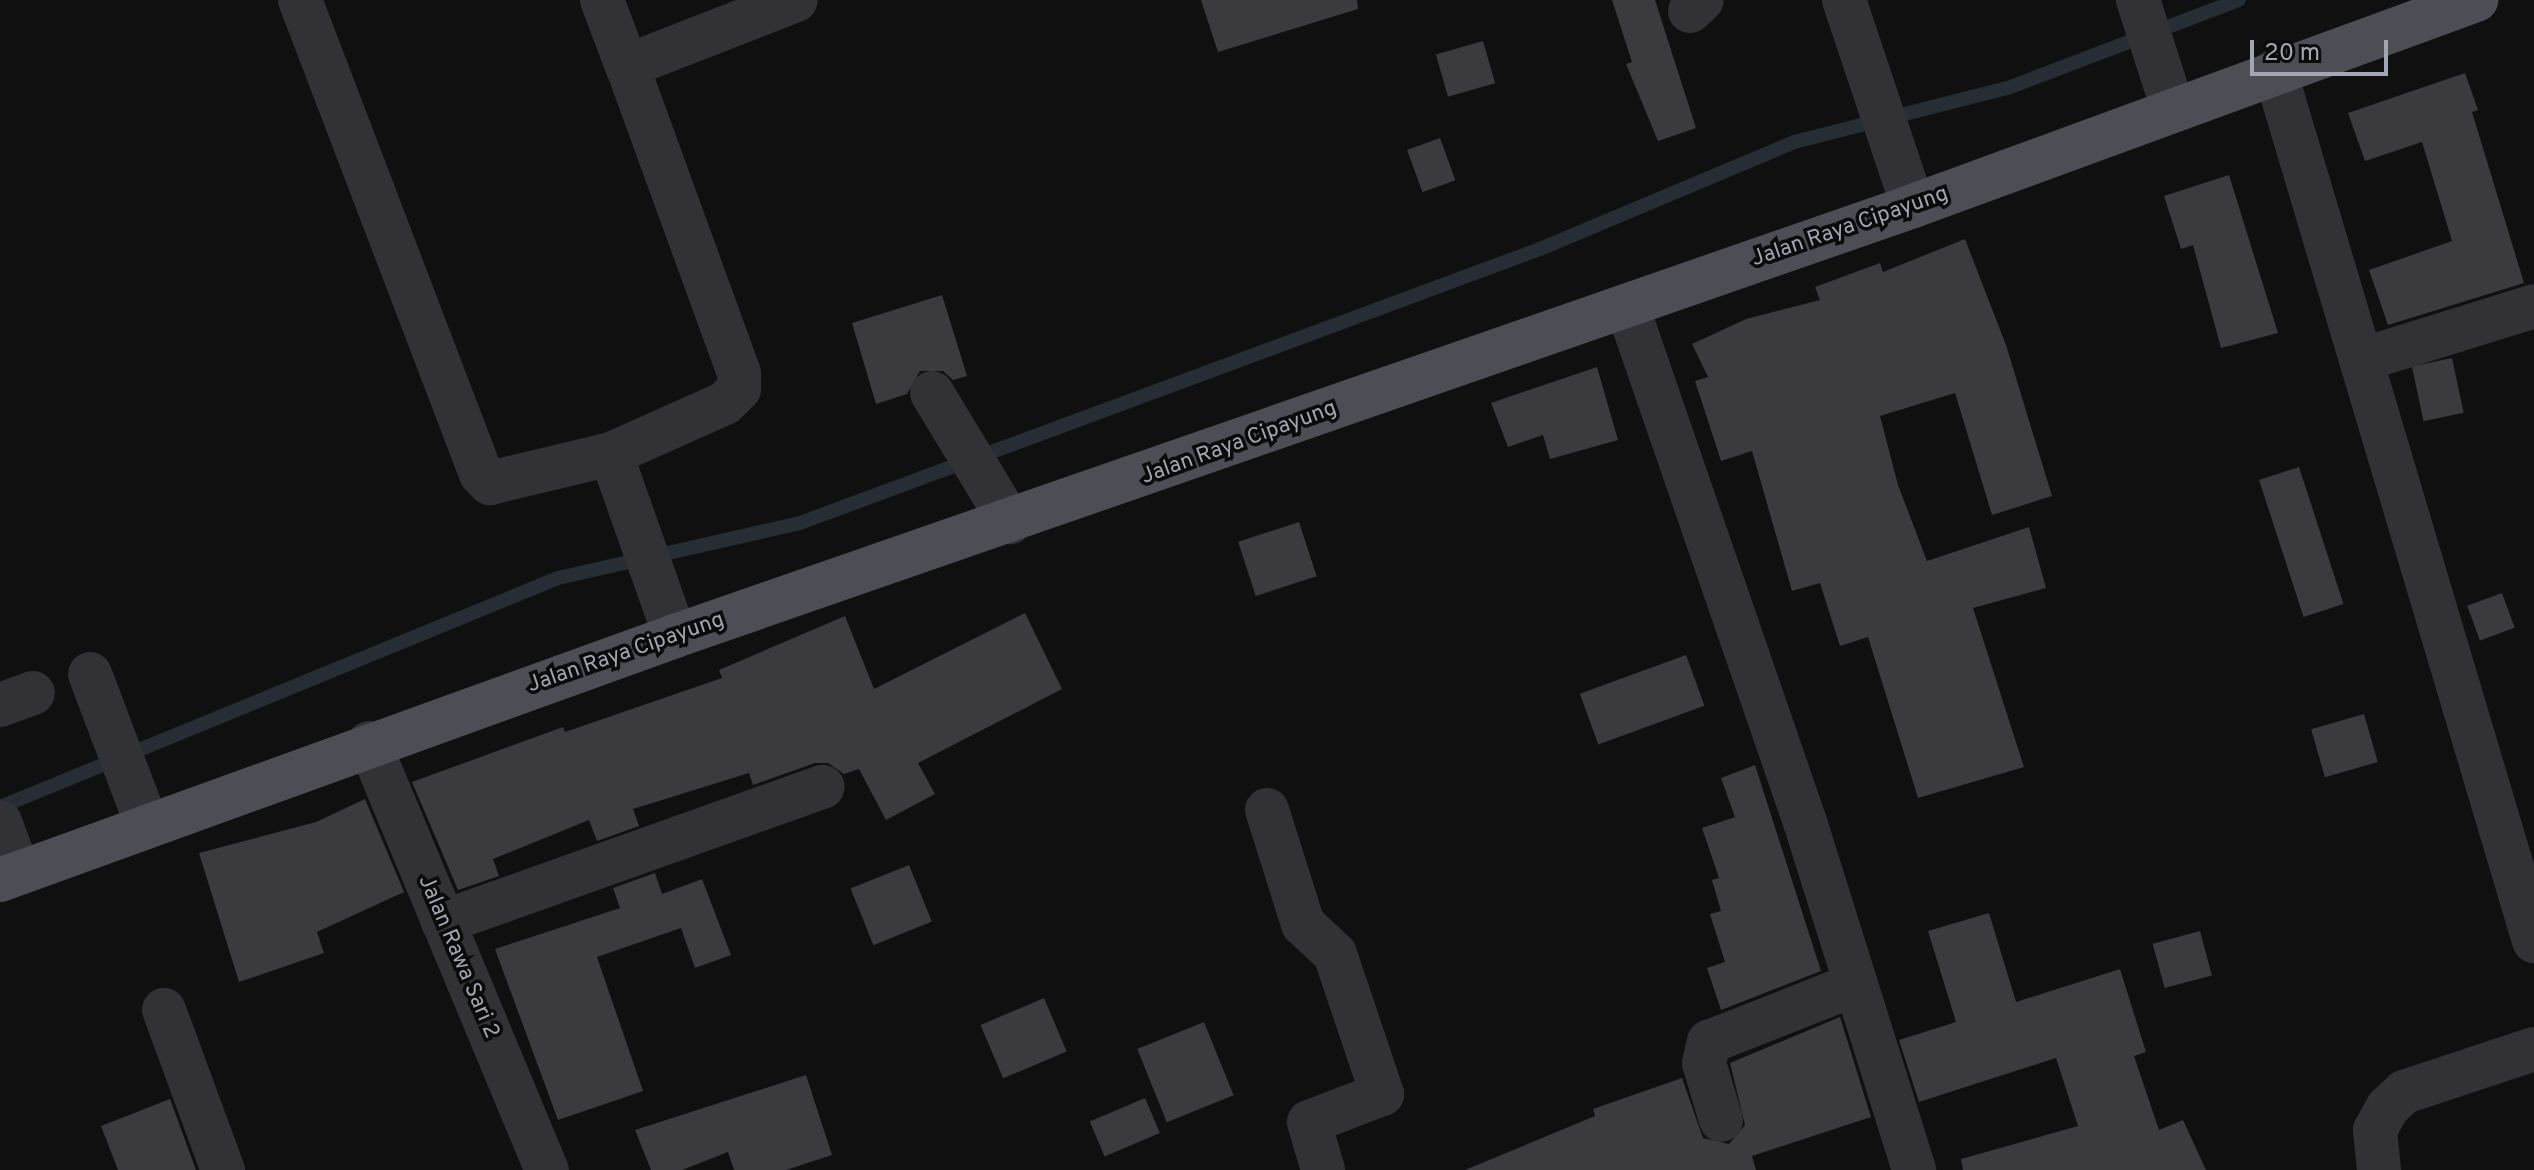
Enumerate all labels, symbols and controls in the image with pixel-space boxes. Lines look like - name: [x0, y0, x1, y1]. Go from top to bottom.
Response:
- scale bar: [2254, 24, 2392, 74]
- text: 20 m: [2264, 39, 2320, 69]
- street label: Jalan Raya Cipayung: [1748, 181, 1952, 273]
- street label: Jalan Raya Cipayung: [1138, 395, 1340, 491]
- street label: Jalan Raya Cipayung: [524, 607, 728, 699]
- street label: Jalan Rawa Sari 2: [412, 872, 504, 1042]

